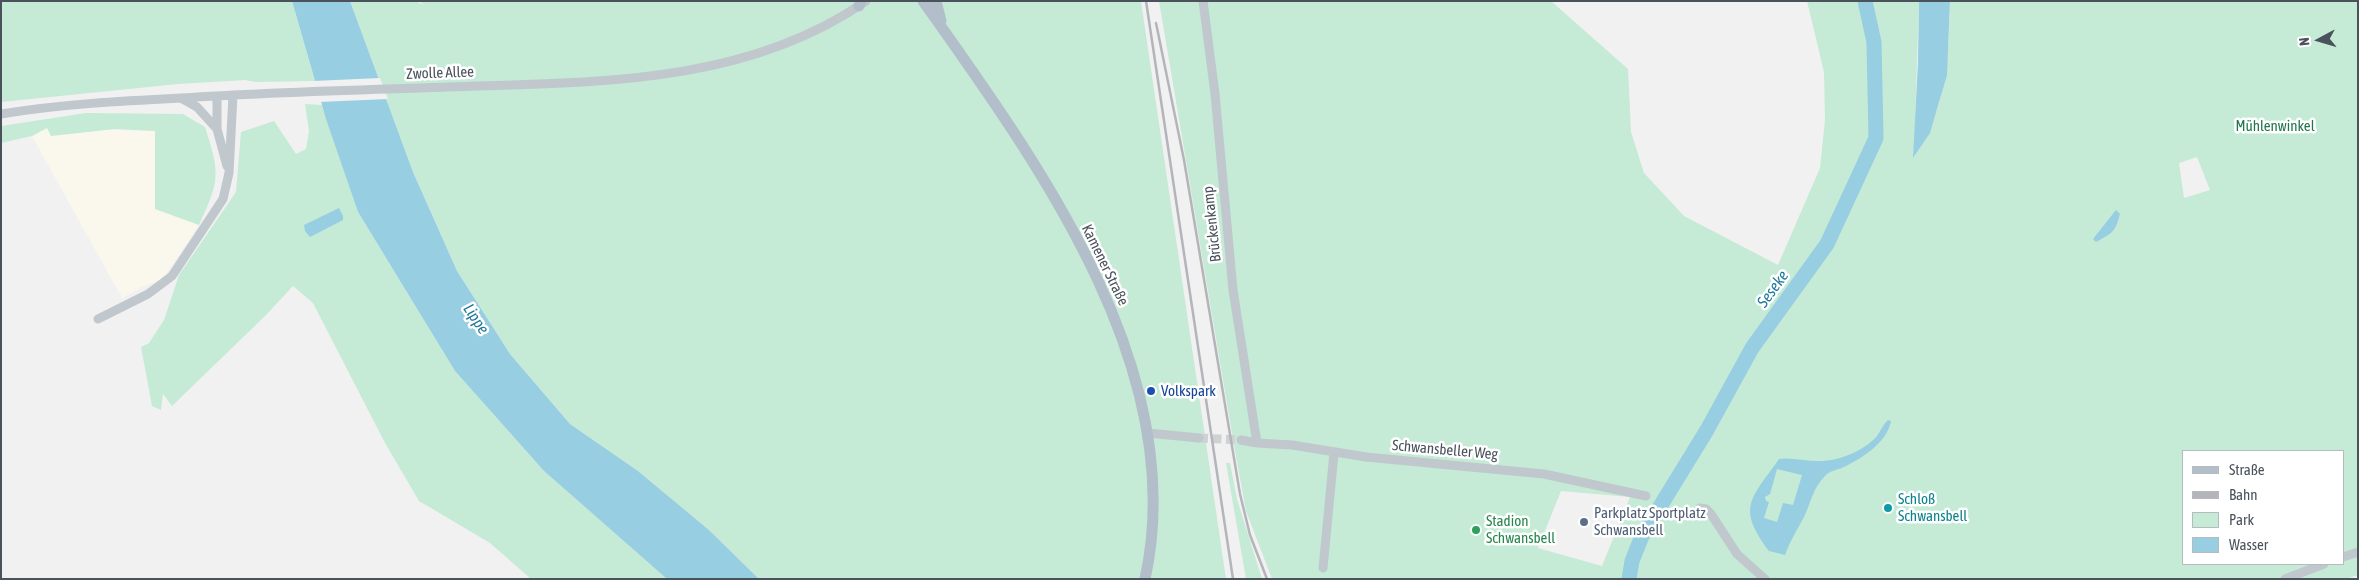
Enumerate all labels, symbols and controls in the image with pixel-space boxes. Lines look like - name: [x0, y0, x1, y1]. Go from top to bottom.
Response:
- north arrow: [2294, 15, 2344, 65]
- text: N: [2296, 37, 2312, 47]
- street label: Zwolle Allee: [406, 63, 474, 83]
- park label: Mühlenwinkel: [2235, 117, 2315, 135]
- street label: Brückenkamp: [1199, 185, 1225, 263]
- street label: Kamener Straße: [1078, 222, 1132, 308]
- water label: Seseke: [1753, 267, 1793, 311]
- water label: Lippe: [459, 300, 493, 338]
- place label: Volkspark: [1161, 382, 1216, 400]
- marker: Volkspark: [1145, 385, 1157, 397]
- street label: Schwansbeller Weg: [1391, 436, 1499, 464]
- legend: [2182, 450, 2344, 565]
- text: Straße: [2229, 461, 2265, 478]
- text: Bahn: [2229, 486, 2258, 503]
- place label: Schloß Schwansbell: [1898, 490, 1967, 525]
- marker: Schloß Schwansbell: [1882, 502, 1894, 514]
- place label: Parkplatz Sportplatz Schwansbell: [1594, 504, 1706, 539]
- text: Park: [2229, 511, 2254, 528]
- place label: Stadion Schwansbell: [1486, 512, 1555, 547]
- marker: Parkplatz Sportplatz Schwansbell: [1578, 516, 1590, 528]
- marker: Stadion Schwansbell: [1470, 524, 1482, 536]
- text: Wasser: [2229, 536, 2268, 553]

